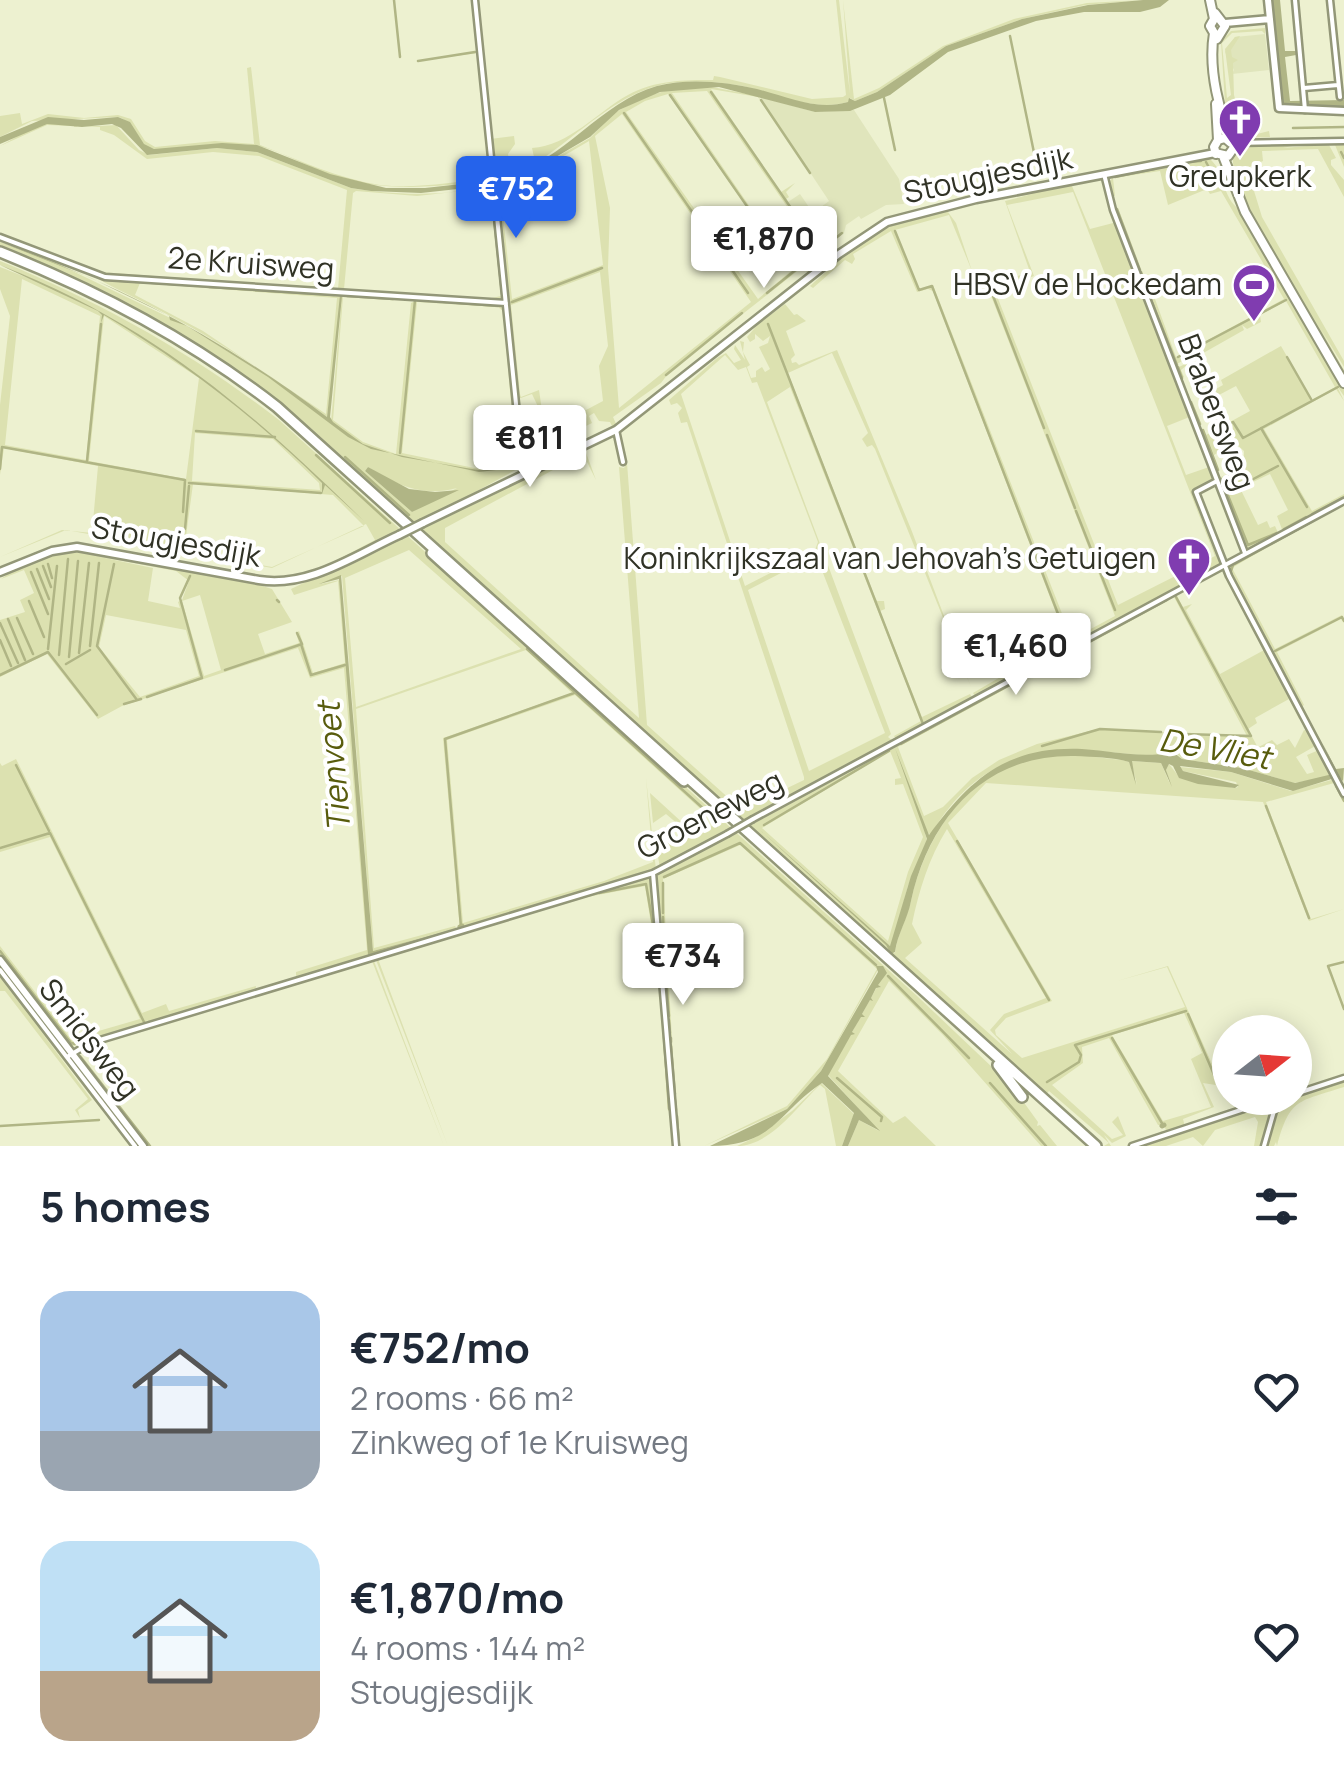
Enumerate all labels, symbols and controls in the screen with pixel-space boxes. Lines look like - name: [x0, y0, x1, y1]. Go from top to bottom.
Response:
- church icon: Greupkerk: [1217, 97, 1263, 158]
- street label: Stougjesdijk: [900, 136, 1077, 212]
- place label: Greupkerk: [1169, 155, 1312, 196]
- pin: €752: [457, 156, 575, 241]
- text: €752: [478, 166, 554, 210]
- pin: €1,870: [683, 206, 845, 291]
- text: €1,870: [713, 216, 815, 260]
- street label: 2e Kruisweg: [166, 236, 336, 289]
- sports icon: HBSV de Hockedam: [1231, 262, 1277, 323]
- place label: HBSV de Hockedam: [953, 263, 1222, 304]
- street label: Brabersweg: [1169, 328, 1266, 495]
- pin: €811: [471, 405, 589, 490]
- text: €811: [495, 415, 565, 459]
- street label: Stougjesdijk: [88, 505, 265, 576]
- church icon: Koninkrijkszaal van Jehovah's Getuigen: [1166, 536, 1212, 597]
- place label: Koninkrijkszaal van Jehovah's Getuigen: [623, 537, 1156, 578]
- pin: €1,460: [935, 613, 1097, 698]
- text: €1,460: [964, 623, 1068, 667]
- water label: Tienvoet: [305, 697, 361, 834]
- water label: De Vliet: [1156, 717, 1277, 780]
- street label: Groeneweg: [629, 759, 789, 868]
- pin: €734: [624, 923, 742, 1008]
- text: €734: [645, 933, 722, 977]
- street label: Smidsweg: [30, 970, 150, 1106]
- north arrow: [1212, 1015, 1312, 1115]
- map controls: [1212, 1015, 1312, 1115]
- text: 5 homes: [40, 1177, 211, 1235]
- icon: filters: [1249, 1179, 1304, 1234]
- text: €752/mo: [350, 1318, 530, 1376]
- icon: home: [120, 1331, 240, 1451]
- icon: heart: [1249, 1364, 1304, 1419]
- text: 2 rooms · 66 m²: [350, 1376, 574, 1420]
- text: Zinkweg of 1e Kruisweg: [350, 1420, 689, 1464]
- text: €1,870/mo: [350, 1568, 564, 1626]
- icon: home: [120, 1581, 240, 1701]
- icon: heart: [1249, 1614, 1304, 1669]
- text: 4 rooms · 144 m²: [350, 1626, 585, 1670]
- text: Stougjesdijk: [350, 1670, 533, 1714]

